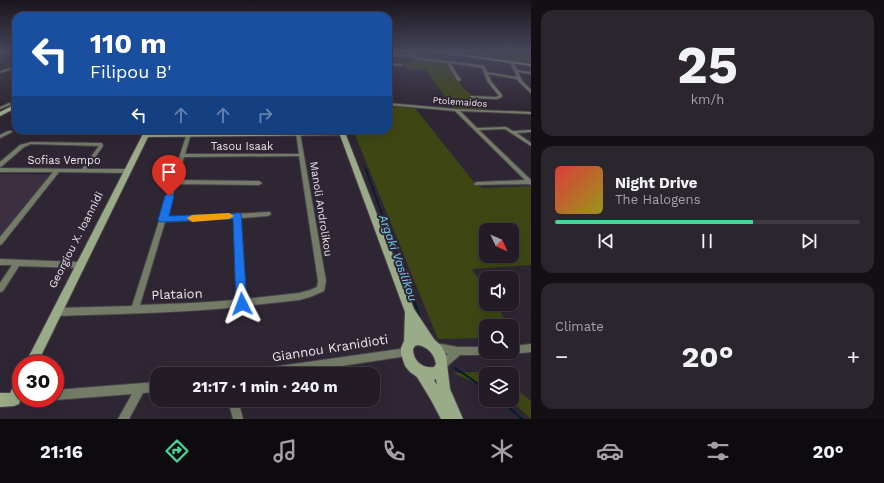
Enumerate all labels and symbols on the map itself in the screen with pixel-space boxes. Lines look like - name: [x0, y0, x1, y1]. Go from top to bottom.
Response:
- street label: Ptolemaidos: [432, 95, 488, 109]
- street label: Tasou Isaak: [211, 140, 273, 153]
- street label: Sofias Vempo: [27, 154, 101, 167]
- pin: [152, 155, 186, 196]
- street label: Manoli Androlikou: [307, 160, 335, 258]
- street label: Georgiou X. Ioannidi: [46, 190, 106, 290]
- water label: Argaki Vasilikou: [376, 212, 420, 303]
- north arrow: [479, 223, 519, 263]
- position arrow: [221, 283, 263, 325]
- street label: Plataion: [151, 286, 203, 302]
- street label: Giannou Kranidioti: [271, 331, 389, 365]
- speed limit sign: 30: [12, 355, 64, 407]

